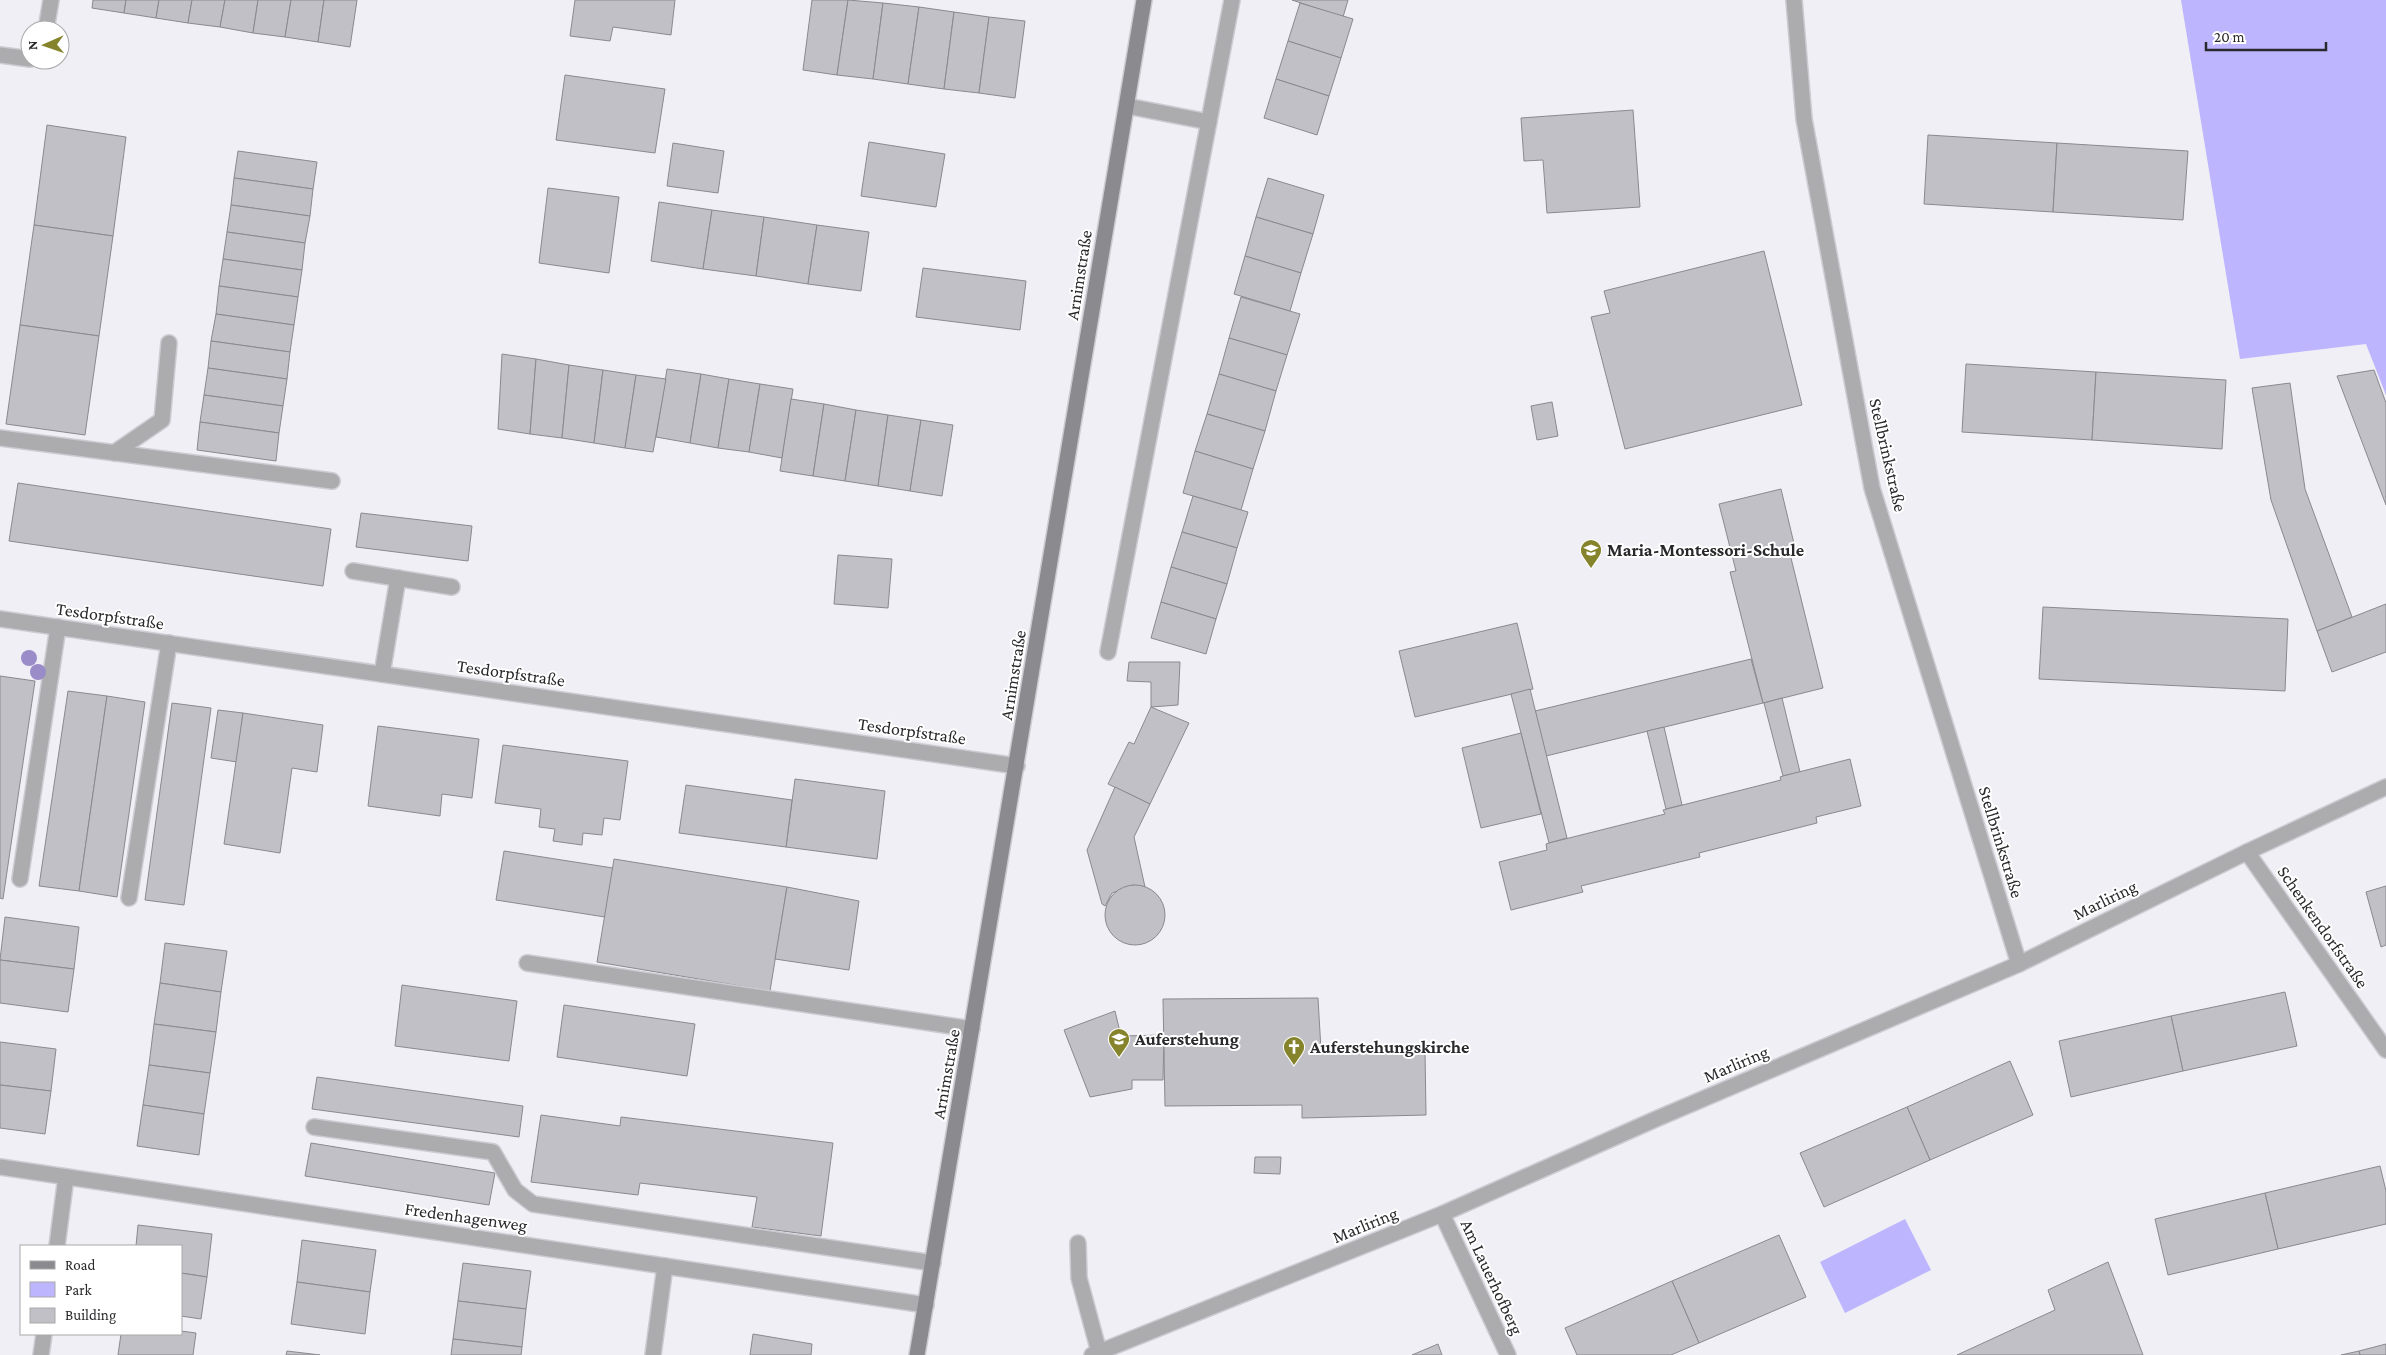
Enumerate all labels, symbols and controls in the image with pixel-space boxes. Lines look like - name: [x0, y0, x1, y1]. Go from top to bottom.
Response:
- north arrow: [20, 20, 70, 70]
- scale bar: [2206, 20, 2326, 52]
- text: 20 m: [2214, 29, 2245, 45]
- text: N: [24, 40, 40, 51]
- street label: Arnimstraße: [1062, 229, 1096, 321]
- street label: Stellbrinkstraße: [1865, 396, 1911, 514]
- school or university icon: Maria-Montessori-Schule: [1579, 538, 1603, 569]
- place label: Maria-Montessori-Schule: [1607, 540, 1804, 560]
- street label: Tesdorpfstraße: [55, 599, 165, 633]
- street label: Arnimstraße: [996, 629, 1030, 721]
- street label: Tesdorpfstraße: [456, 656, 566, 690]
- street label: Tesdorpfstraße: [857, 714, 967, 748]
- street label: Stellbrinkstraße: [1975, 784, 2027, 900]
- street label: Schenkendorfstraße: [2273, 862, 2373, 992]
- street label: Marliring: [2070, 876, 2140, 924]
- street label: Arnimstraße: [928, 1027, 964, 1120]
- school or university icon: Auferstehung: [1107, 1027, 1131, 1058]
- place label: Auferstehung: [1134, 1029, 1239, 1049]
- church icon: Auferstehungskirche: [1282, 1035, 1306, 1066]
- place label: Auferstehungskirche: [1309, 1037, 1469, 1057]
- street label: Marliring: [1701, 1041, 1772, 1087]
- street label: Fredenhagenweg: [403, 1198, 529, 1236]
- street label: Marliring: [1330, 1203, 1401, 1247]
- street label: Am Lauerhofberg: [1457, 1216, 1528, 1338]
- legend: [20, 1245, 182, 1335]
- text: Road: [65, 1257, 96, 1273]
- text: Park: [65, 1282, 92, 1298]
- text: Building: [65, 1307, 116, 1324]

